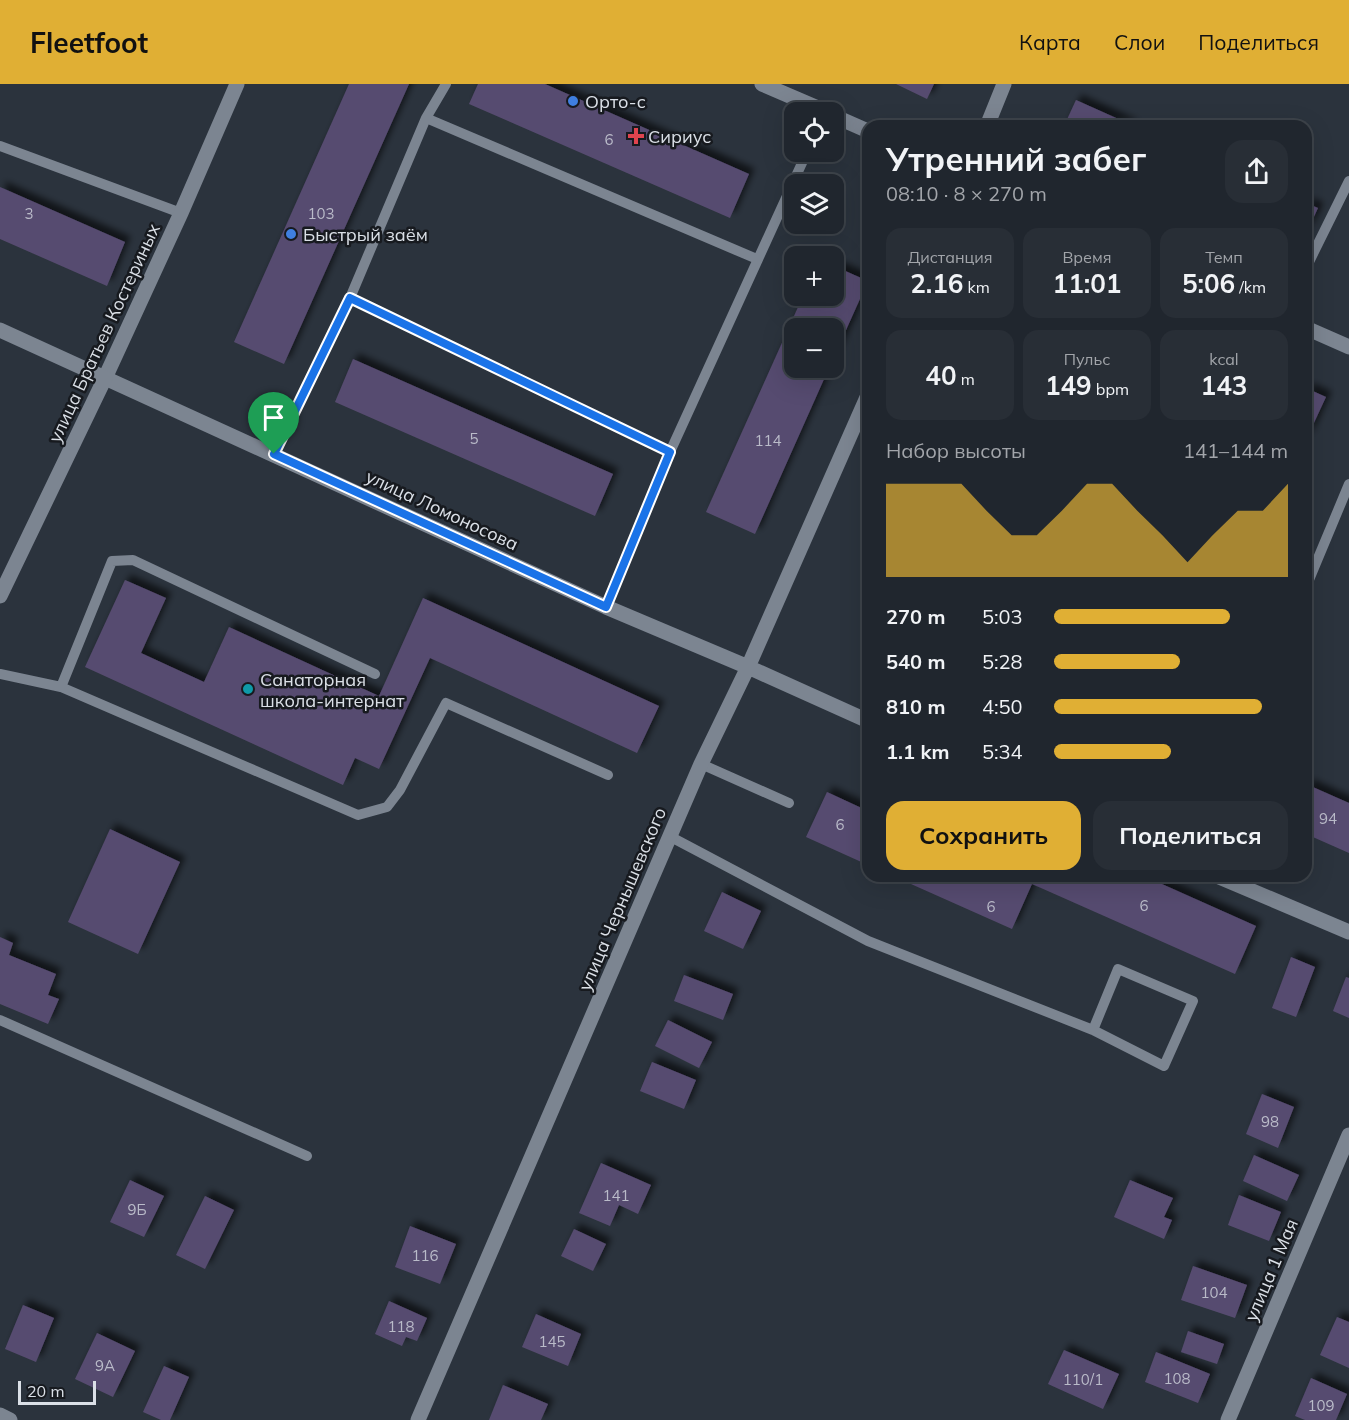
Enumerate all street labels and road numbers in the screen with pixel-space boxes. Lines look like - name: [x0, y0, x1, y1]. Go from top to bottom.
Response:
- street label: улица Братьев Костериных: [43, 220, 165, 446]
- street label: улица Ломоносова: [362, 465, 522, 555]
- street label: улица Чернышевского: [573, 804, 671, 994]
- street label: улица 1 Мая: [1239, 1215, 1303, 1325]

